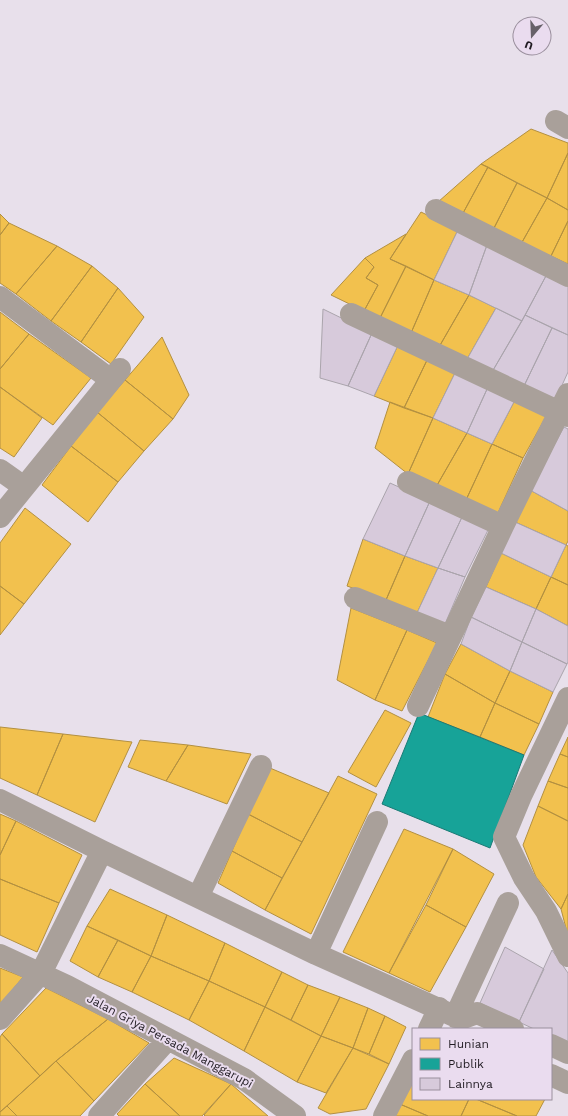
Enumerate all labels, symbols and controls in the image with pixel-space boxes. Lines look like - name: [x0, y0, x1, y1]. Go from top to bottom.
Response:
- north arrow: [512, 16, 552, 56]
- text: U: [523, 38, 535, 52]
- street label: Jalan Griya Persada Manggarupi: [85, 991, 255, 1091]
- legend: [412, 1028, 552, 1100]
- text: Hunian: [448, 1037, 489, 1051]
- text: Publik: [448, 1057, 484, 1071]
- text: Lainnya: [448, 1077, 493, 1091]

